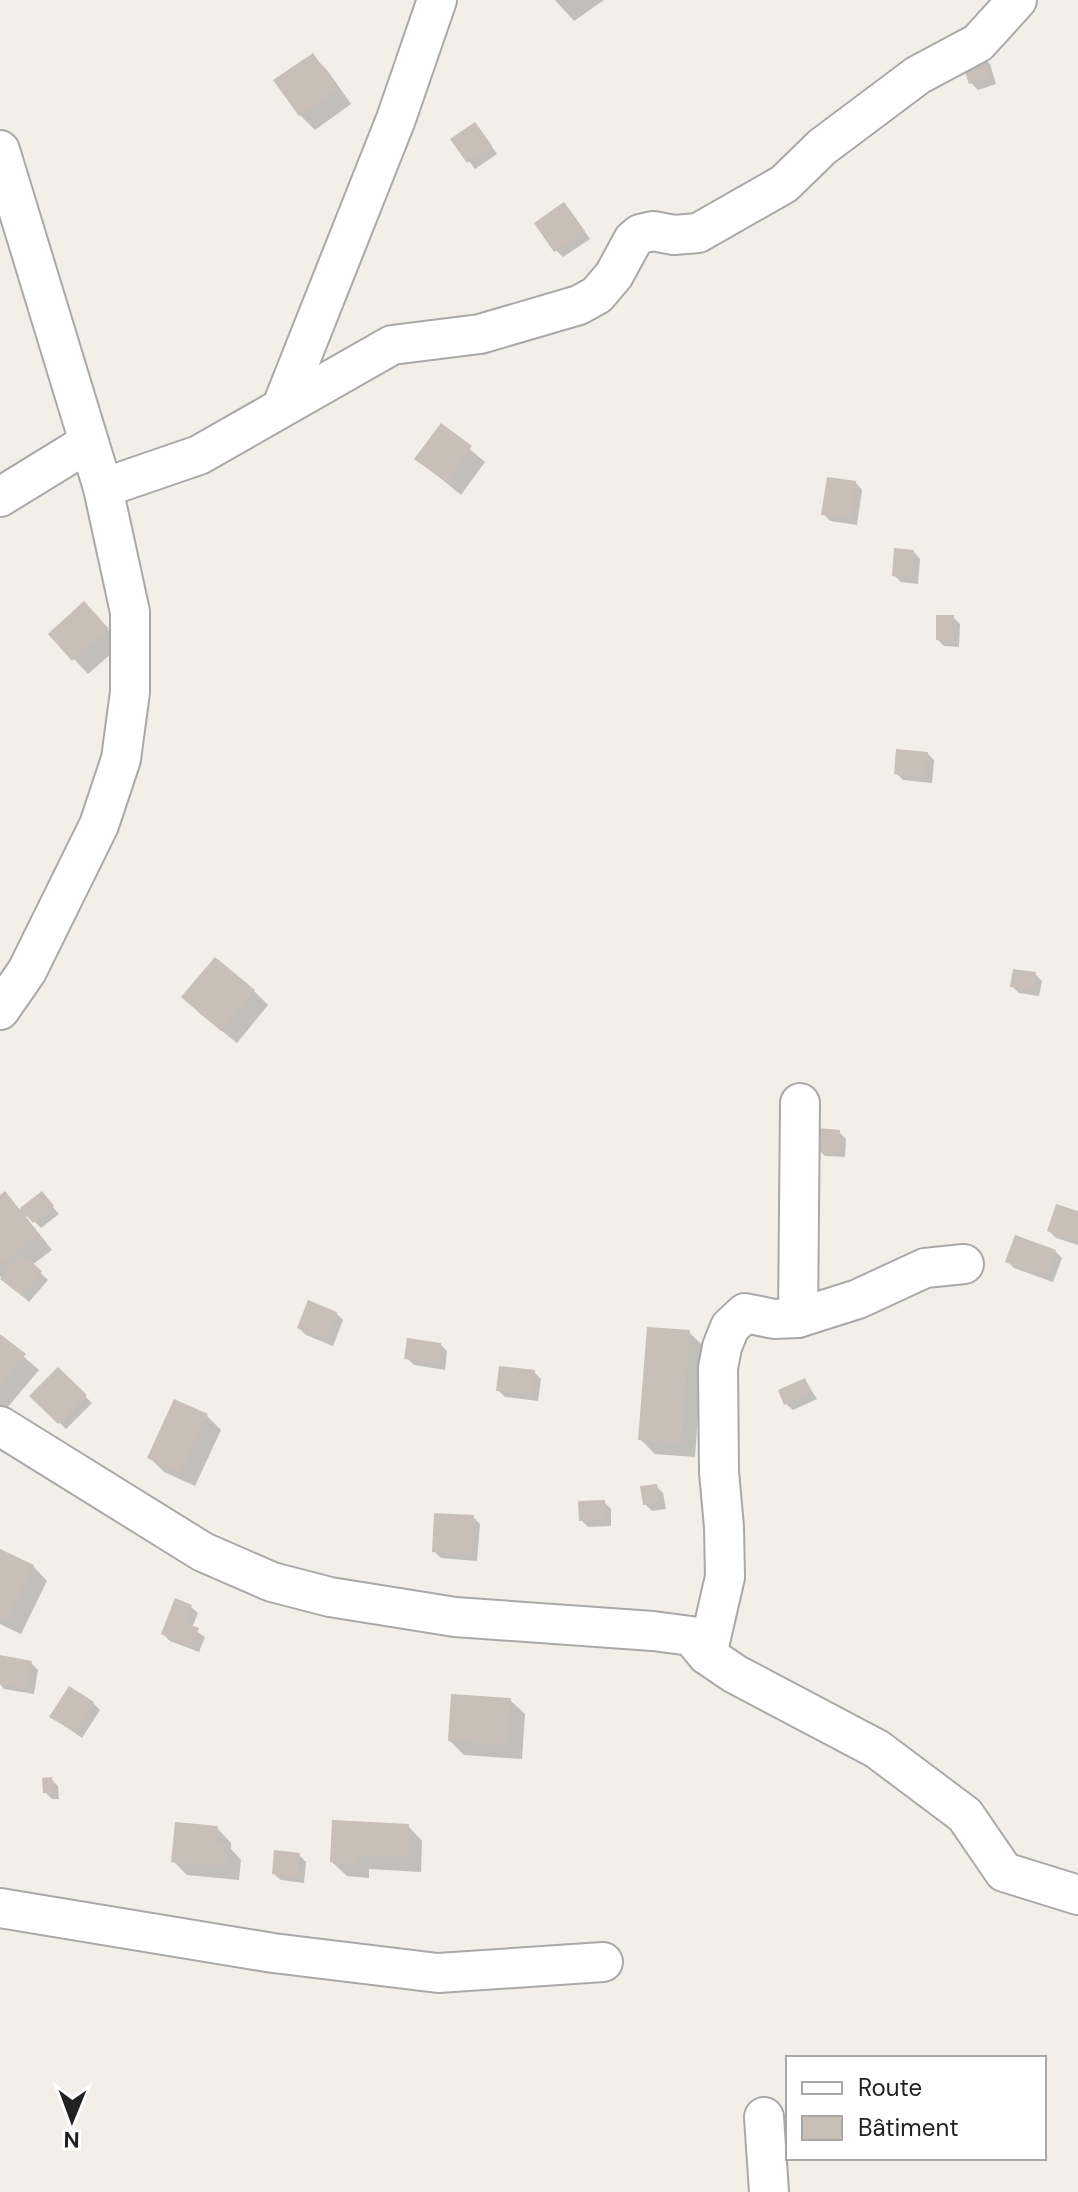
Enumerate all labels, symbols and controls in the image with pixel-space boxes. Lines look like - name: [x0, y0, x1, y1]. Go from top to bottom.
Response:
- legend: [786, 2056, 1046, 2160]
- text: Route: [858, 2072, 922, 2103]
- north arrow: [32, 2080, 112, 2160]
- text: Bâtiment: [858, 2112, 959, 2143]
- text: N: [63, 2125, 80, 2154]

